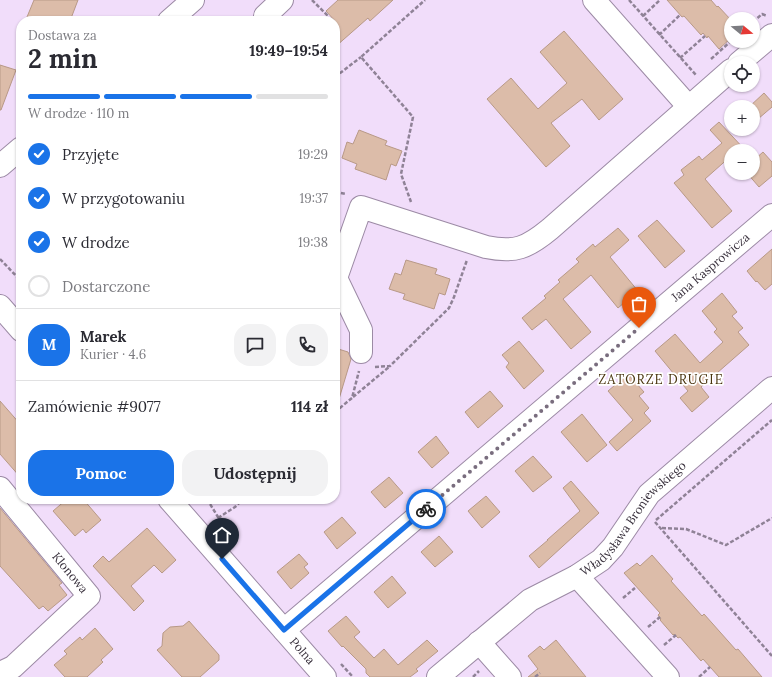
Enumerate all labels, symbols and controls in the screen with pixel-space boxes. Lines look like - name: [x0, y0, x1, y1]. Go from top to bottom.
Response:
- north arrow: [724, 12, 760, 48]
- map controls: [724, 12, 760, 180]
- text: Dostawa za: [28, 27, 97, 44]
- text: 19:49–19:54: [249, 41, 328, 60]
- text: 2 min: [28, 42, 98, 75]
- button: locate: [724, 56, 760, 92]
- button: +: [724, 100, 760, 136]
- text: W drodze · 110 m: [28, 105, 129, 122]
- icon: check: [28, 143, 50, 165]
- button: −: [724, 144, 760, 180]
- text: Przyjęte: [62, 145, 119, 164]
- text: 19:29: [298, 146, 328, 163]
- icon: check: [28, 187, 50, 209]
- text: W przygotowaniu: [62, 189, 185, 208]
- text: 19:37: [300, 190, 328, 207]
- street label: Jana Kasprowicza: [667, 229, 752, 305]
- icon: check: [28, 231, 50, 253]
- text: W drodze: [62, 233, 130, 252]
- text: 19:38: [298, 234, 328, 251]
- text: Dostarczone: [62, 277, 150, 296]
- pin: [622, 287, 656, 328]
- icon: bag: [628, 293, 650, 315]
- button: chat: [234, 324, 276, 366]
- button: phone: [286, 324, 328, 366]
- text: Marek: [80, 327, 126, 346]
- text: M: [42, 335, 56, 354]
- text: Kurier · 4.6: [80, 346, 146, 363]
- district label: ZATORZE DRUGIE: [598, 371, 724, 388]
- text: Zamówienie #9077: [28, 397, 161, 416]
- text: 114 zł: [291, 397, 328, 416]
- button: Pomoc: [28, 450, 174, 496]
- button: Udostępnij: [182, 450, 328, 496]
- street label: Władysława Broniewskiego: [577, 458, 689, 579]
- courier: [406, 489, 446, 529]
- icon: bike: [415, 498, 437, 520]
- pin: [205, 518, 239, 559]
- icon: home: [211, 524, 233, 546]
- street label: Klonowa: [49, 549, 92, 596]
- street label: Polna: [287, 634, 318, 667]

